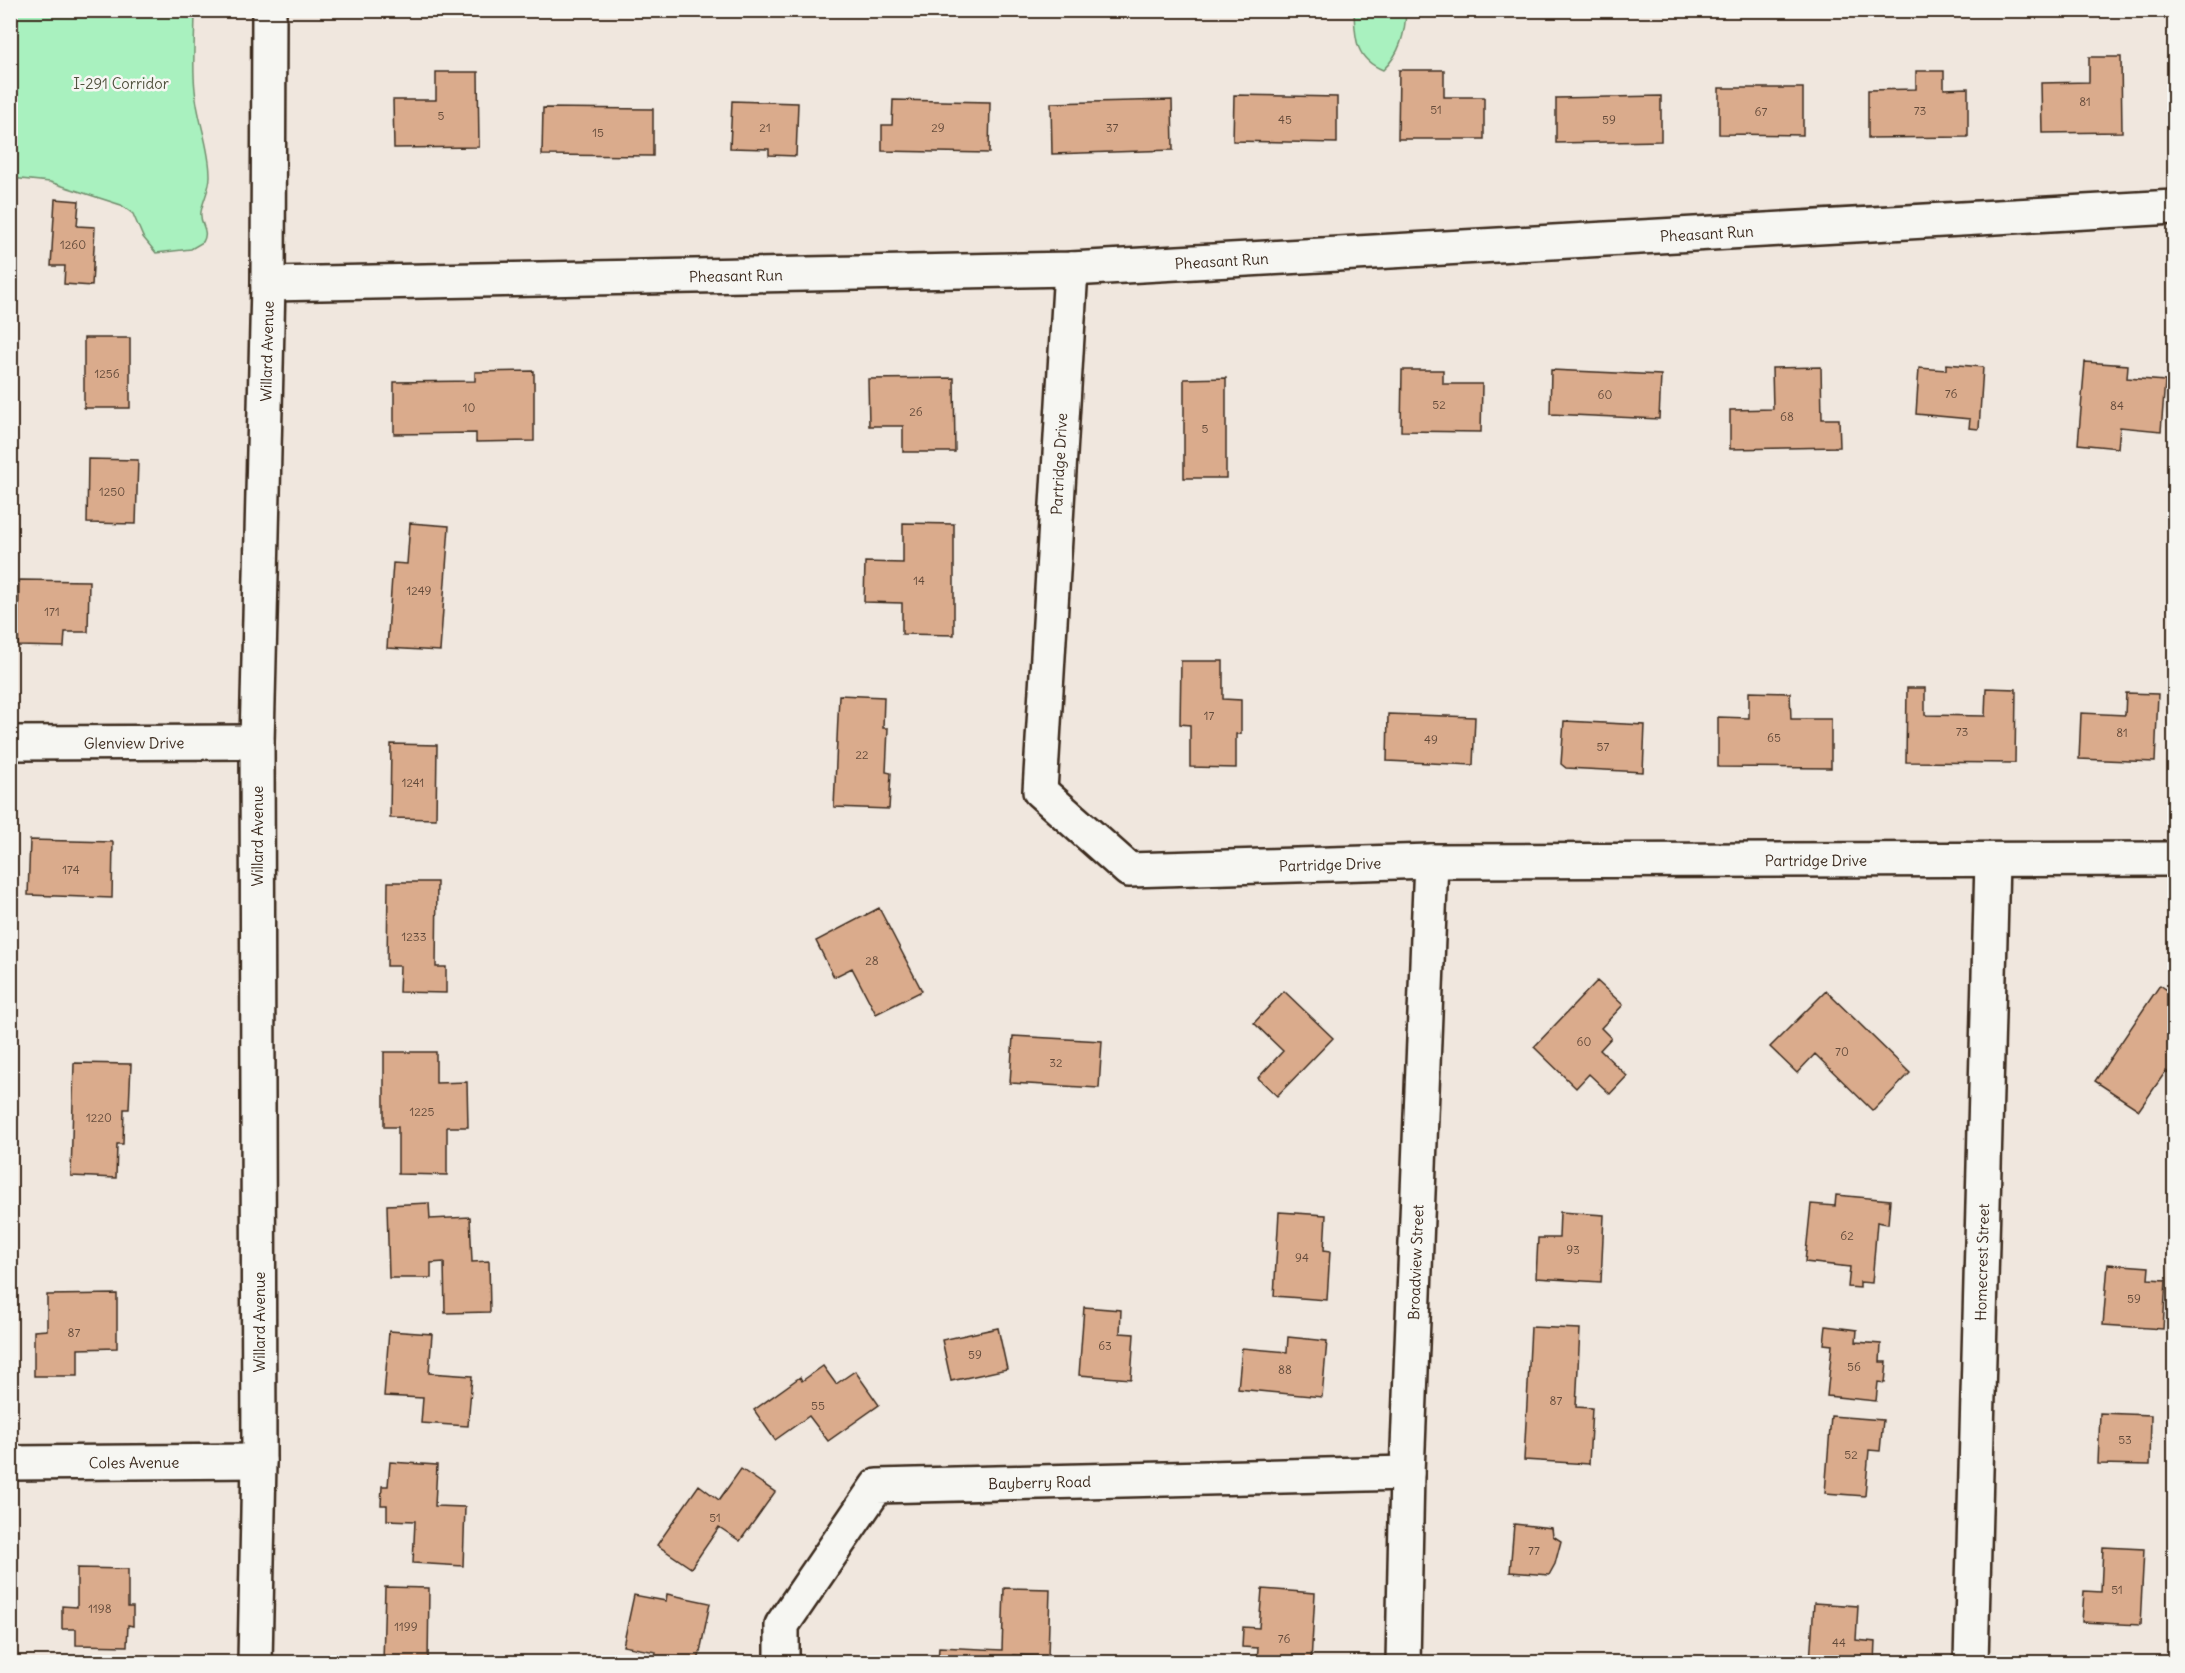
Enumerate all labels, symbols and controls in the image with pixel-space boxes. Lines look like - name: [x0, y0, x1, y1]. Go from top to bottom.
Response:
- park label: I-291 Corridor: [73, 74, 169, 93]
- house number: 81: [2079, 94, 2091, 109]
- house number: 51: [1430, 102, 1442, 117]
- house number: 73: [1914, 103, 1927, 118]
- house number: 67: [1755, 104, 1768, 119]
- house number: 5: [438, 108, 445, 123]
- house number: 45: [1278, 112, 1292, 127]
- house number: 59: [1602, 112, 1616, 127]
- house number: 21: [759, 120, 771, 135]
- house number: 29: [931, 120, 945, 135]
- house number: 37: [1106, 120, 1118, 135]
- house number: 15: [592, 125, 604, 140]
- street label: Pheasant Run: [1659, 221, 1755, 245]
- house number: 1260: [60, 237, 86, 252]
- street label: Pheasant Run: [1174, 248, 1269, 273]
- street label: Pheasant Run: [689, 265, 783, 286]
- street label: Willard Avenue: [256, 300, 277, 402]
- house number: 1256: [94, 366, 120, 381]
- house number: 76: [1945, 386, 1957, 401]
- house number: 60: [1598, 387, 1613, 402]
- house number: 52: [1432, 397, 1446, 412]
- house number: 84: [2110, 398, 2124, 413]
- house number: 10: [463, 400, 475, 415]
- house number: 26: [909, 404, 923, 419]
- house number: 68: [1780, 409, 1794, 424]
- street label: Partridge Drive: [1047, 412, 1071, 516]
- house number: 5: [1202, 421, 1209, 436]
- house number: 1250: [99, 484, 125, 499]
- house number: 14: [913, 573, 925, 588]
- house number: 1249: [407, 583, 432, 598]
- house number: 171: [44, 604, 60, 619]
- house number: 17: [1204, 708, 1214, 723]
- house number: 73: [1956, 724, 1969, 739]
- house number: 81: [2116, 725, 2128, 740]
- house number: 65: [1767, 730, 1781, 745]
- house number: 49: [1424, 732, 1438, 747]
- street label: Glenview Drive: [84, 733, 184, 752]
- house number: 57: [1597, 739, 1610, 754]
- house number: 22: [855, 747, 869, 762]
- house number: 1241: [402, 775, 424, 790]
- street label: Willard Avenue: [248, 786, 267, 886]
- street label: Partridge Drive: [1765, 850, 1867, 870]
- street label: Partridge Drive: [1279, 853, 1381, 875]
- house number: 174: [62, 862, 80, 877]
- house number: 1233: [402, 929, 427, 944]
- house number: 28: [865, 953, 879, 968]
- house number: 60: [1577, 1034, 1592, 1049]
- house number: 70: [1835, 1044, 1849, 1059]
- house number: 32: [1049, 1055, 1063, 1070]
- house number: 1225: [410, 1104, 435, 1119]
- house number: 1220: [86, 1110, 112, 1125]
- street label: Homecrest Street: [1970, 1203, 1993, 1321]
- street label: Broadview Street: [1404, 1204, 1427, 1320]
- house number: 62: [1840, 1228, 1854, 1243]
- house number: 93: [1566, 1242, 1580, 1257]
- house number: 94: [1295, 1250, 1309, 1265]
- street label: Willard Avenue: [250, 1272, 269, 1372]
- house number: 59: [2127, 1291, 2141, 1306]
- house number: 87: [68, 1325, 81, 1340]
- house number: 63: [1098, 1338, 1112, 1353]
- house number: 59: [968, 1347, 982, 1362]
- house number: 56: [1847, 1359, 1861, 1374]
- house number: 88: [1278, 1362, 1292, 1377]
- house number: 87: [1550, 1393, 1563, 1408]
- house number: 55: [811, 1398, 825, 1413]
- house number: 53: [2118, 1432, 2132, 1447]
- house number: 52: [1844, 1447, 1858, 1462]
- street label: Coles Avenue: [89, 1452, 179, 1472]
- street label: Bayberry Road: [988, 1471, 1091, 1493]
- house number: 51: [709, 1510, 721, 1525]
- house number: 77: [1528, 1543, 1540, 1558]
- house number: 51: [2111, 1582, 2123, 1597]
- house number: 1198: [88, 1601, 112, 1616]
- house number: 1199: [394, 1619, 418, 1634]
- house number: 76: [1278, 1631, 1290, 1646]
- house number: 44: [1832, 1635, 1846, 1650]

